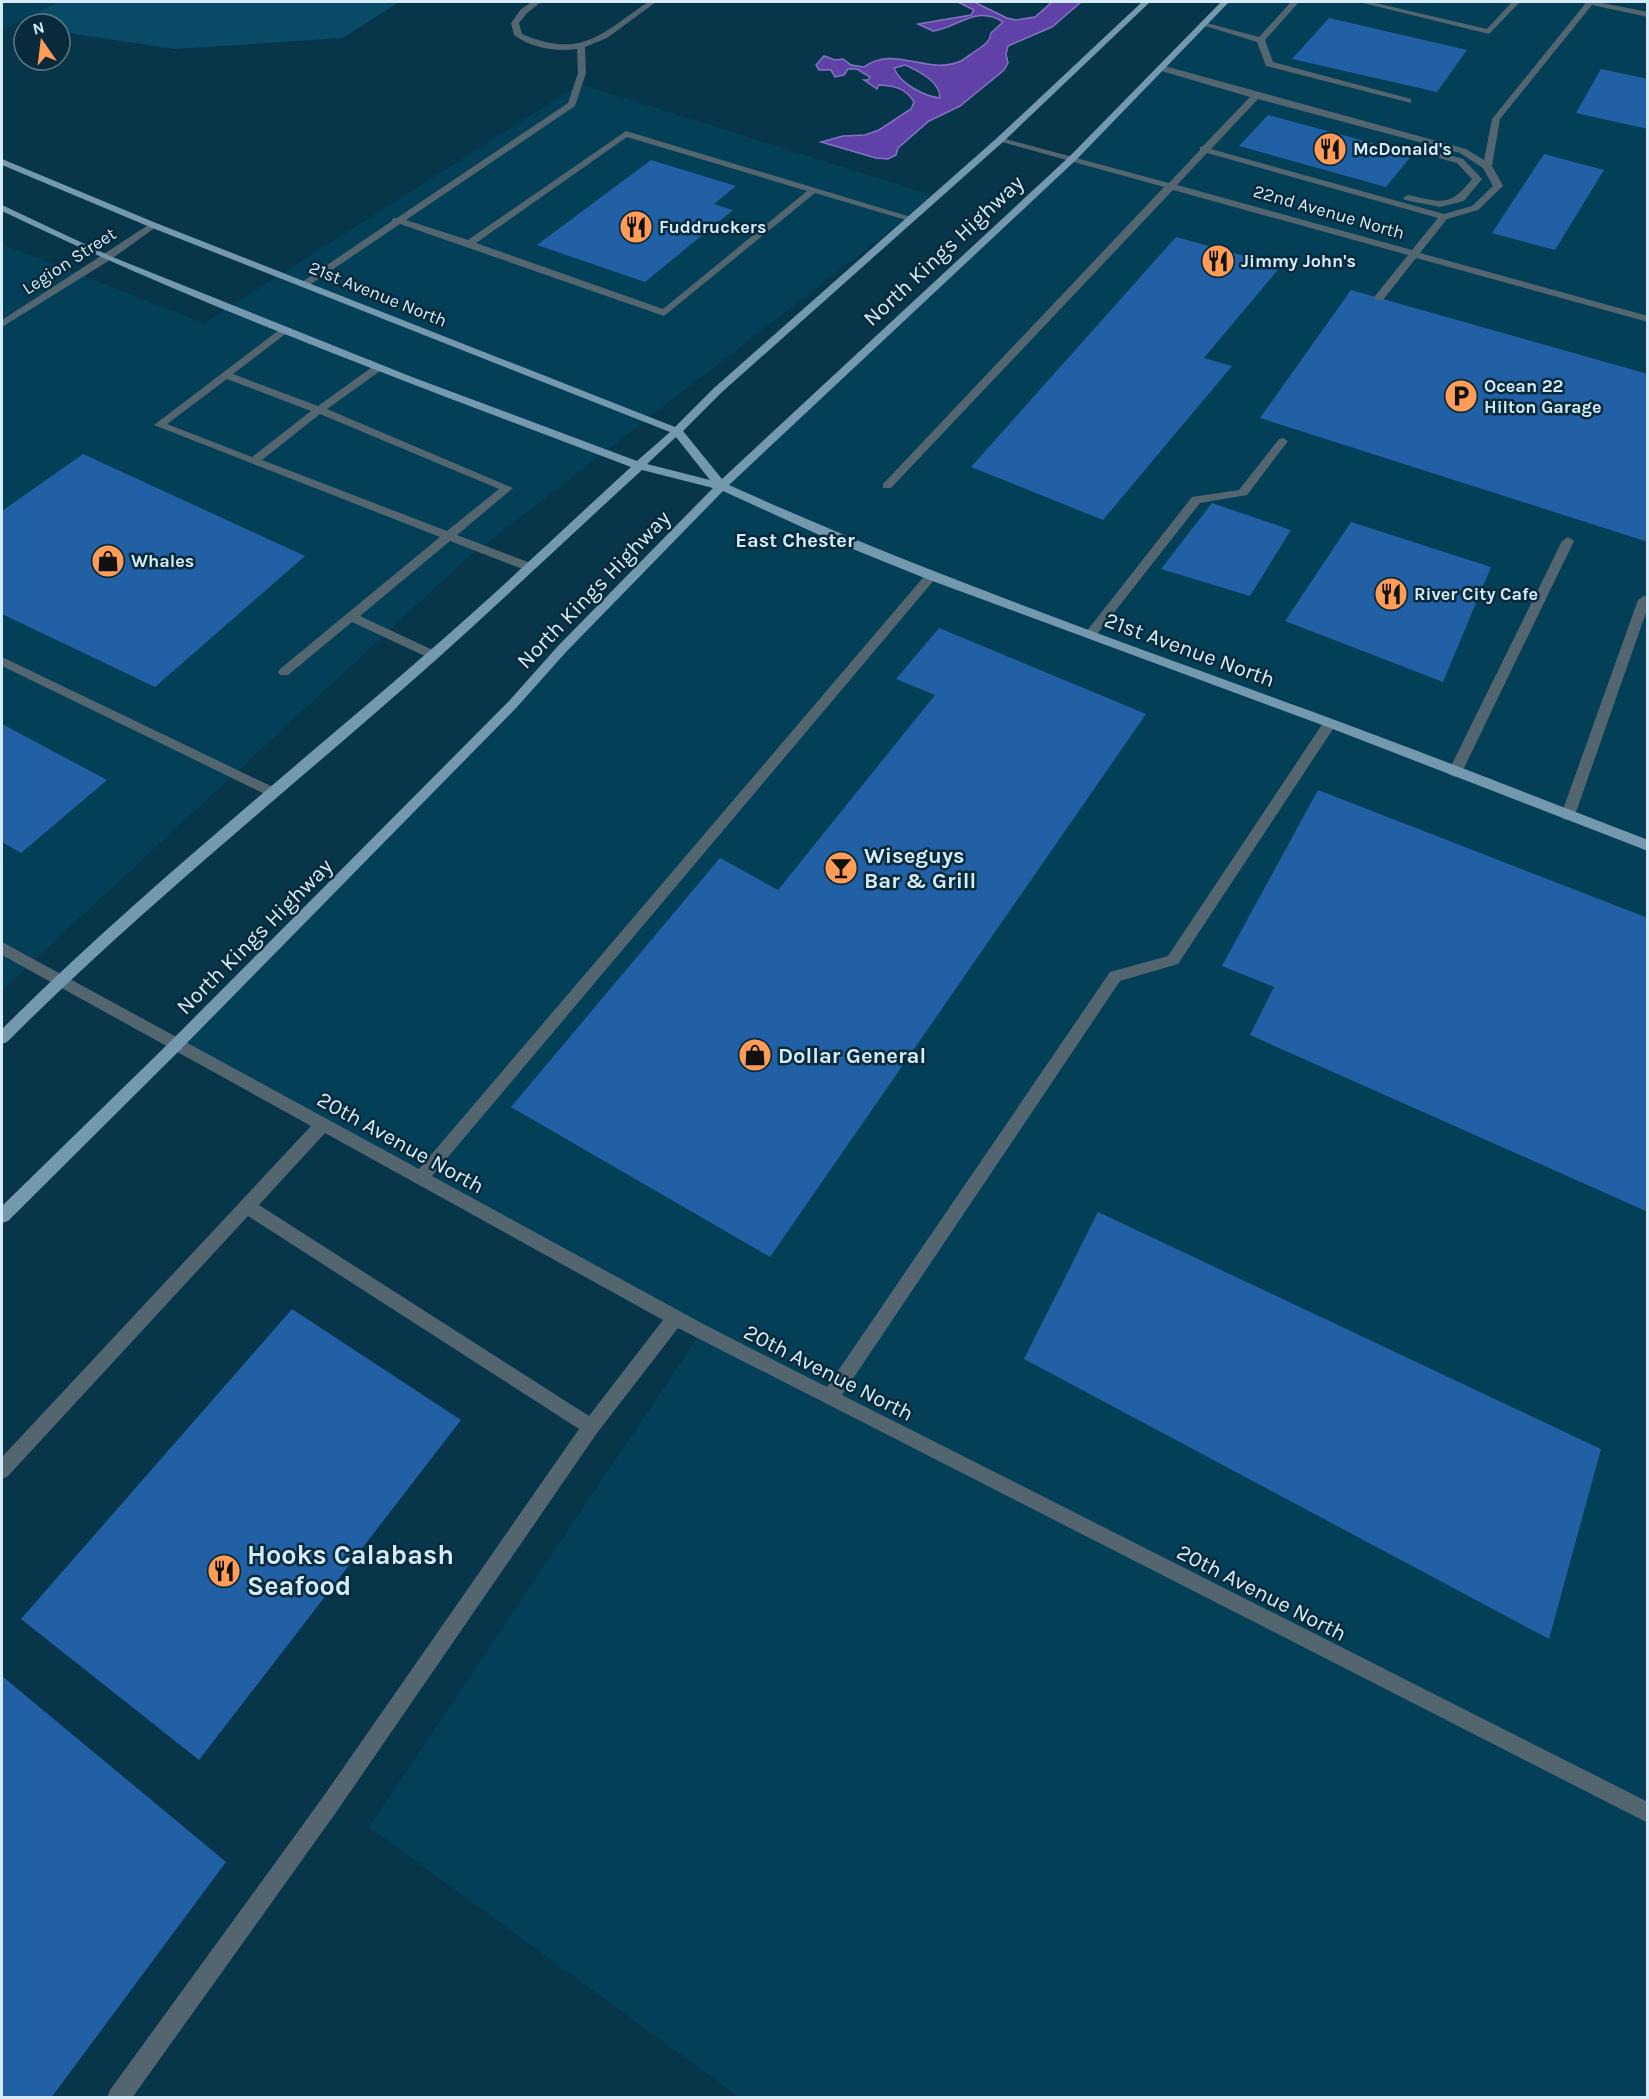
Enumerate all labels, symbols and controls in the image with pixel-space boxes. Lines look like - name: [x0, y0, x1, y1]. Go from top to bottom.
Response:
- north arrow: [12, 12, 72, 72]
- text: N: [31, 17, 46, 39]
- restaurant icon: McDonald's: [1312, 131, 1348, 167]
- place label: McDonald's: [1353, 138, 1452, 160]
- street label: North Kings Highway: [858, 170, 1029, 332]
- street label: 22nd Avenue North: [1251, 180, 1407, 244]
- restaurant icon: Fuddruckers: [618, 209, 654, 245]
- place label: Fuddruckers: [659, 216, 766, 238]
- street label: Legion Street: [18, 222, 120, 300]
- restaurant icon: Jimmy John's: [1200, 243, 1236, 279]
- place label: Jimmy John's: [1241, 250, 1356, 272]
- street label: 21st Avenue North: [306, 256, 450, 332]
- place label: Ocean 22 Hilton Garage: [1484, 375, 1601, 418]
- parking icon: Ocean 22 Hilton Garage: [1443, 378, 1479, 414]
- street label: North Kings Highway: [512, 505, 676, 674]
- district label: East Chester: [735, 529, 855, 552]
- shop icon: Whales: [90, 543, 126, 579]
- place label: Whales: [131, 550, 194, 572]
- restaurant icon: River City Cafe: [1373, 576, 1409, 612]
- place label: River City Cafe: [1414, 583, 1538, 605]
- street label: 21st Avenue North: [1101, 607, 1278, 693]
- place label: Wiseguys Bar & Grill: [864, 843, 976, 894]
- bar icon: Wiseguys Bar & Grill: [823, 850, 859, 886]
- street label: North Kings Highway: [171, 853, 338, 1020]
- shop icon: Dollar General: [737, 1037, 773, 1073]
- place label: Dollar General: [778, 1043, 926, 1069]
- street label: 20th Avenue North: [313, 1086, 488, 1200]
- street label: 20th Avenue North: [739, 1319, 918, 1427]
- place label: Hooks Calabash Seafood: [247, 1539, 454, 1602]
- street label: 20th Avenue North: [1172, 1539, 1351, 1647]
- restaurant icon: Hooks Calabash Seafood: [206, 1553, 242, 1589]

